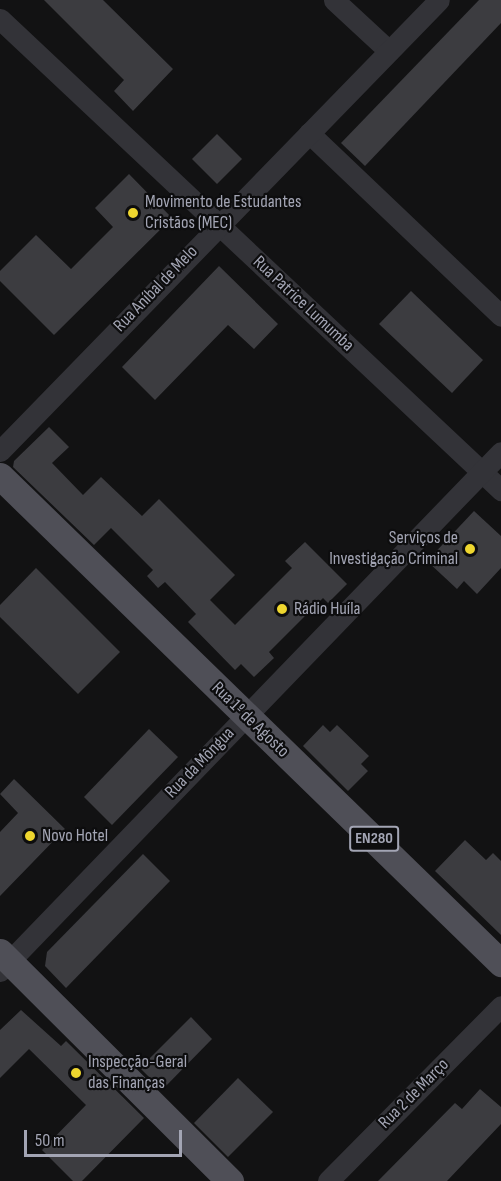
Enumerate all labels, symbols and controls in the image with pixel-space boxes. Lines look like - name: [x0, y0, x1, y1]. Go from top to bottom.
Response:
- place label: Movimento de Estudantes Cristãos (MEC): [145, 192, 301, 234]
- marker: Movimento de Estudantes Cristãos (MEC): [126, 206, 140, 220]
- street label: Rua Aníbal de Melo: [109, 241, 203, 337]
- street label: Rua Patrice Lumumba: [248, 252, 358, 356]
- place label: Serviços de Investigação Criminal: [329, 528, 458, 570]
- marker: Serviços de Investigação Criminal: [463, 542, 477, 556]
- place label: Rádio Huíla: [294, 598, 360, 620]
- marker: Rádio Huíla: [275, 602, 289, 616]
- street label: Rua 1º de Agosto: [207, 678, 293, 762]
- street label: Rua da Môngua: [161, 723, 239, 803]
- place label: Novo Hotel: [42, 825, 108, 847]
- road number: EN280: [348, 826, 400, 852]
- marker: Novo Hotel: [23, 829, 37, 843]
- place label: Inspecção-Geral das Finanças: [88, 1052, 187, 1094]
- street label: Rua 2 de Março: [374, 1054, 454, 1134]
- marker: Inspecção-Geral das Finanças: [69, 1066, 83, 1080]
- scale bar: [27, 1118, 184, 1156]
- text: 50 m: [35, 1130, 65, 1151]

